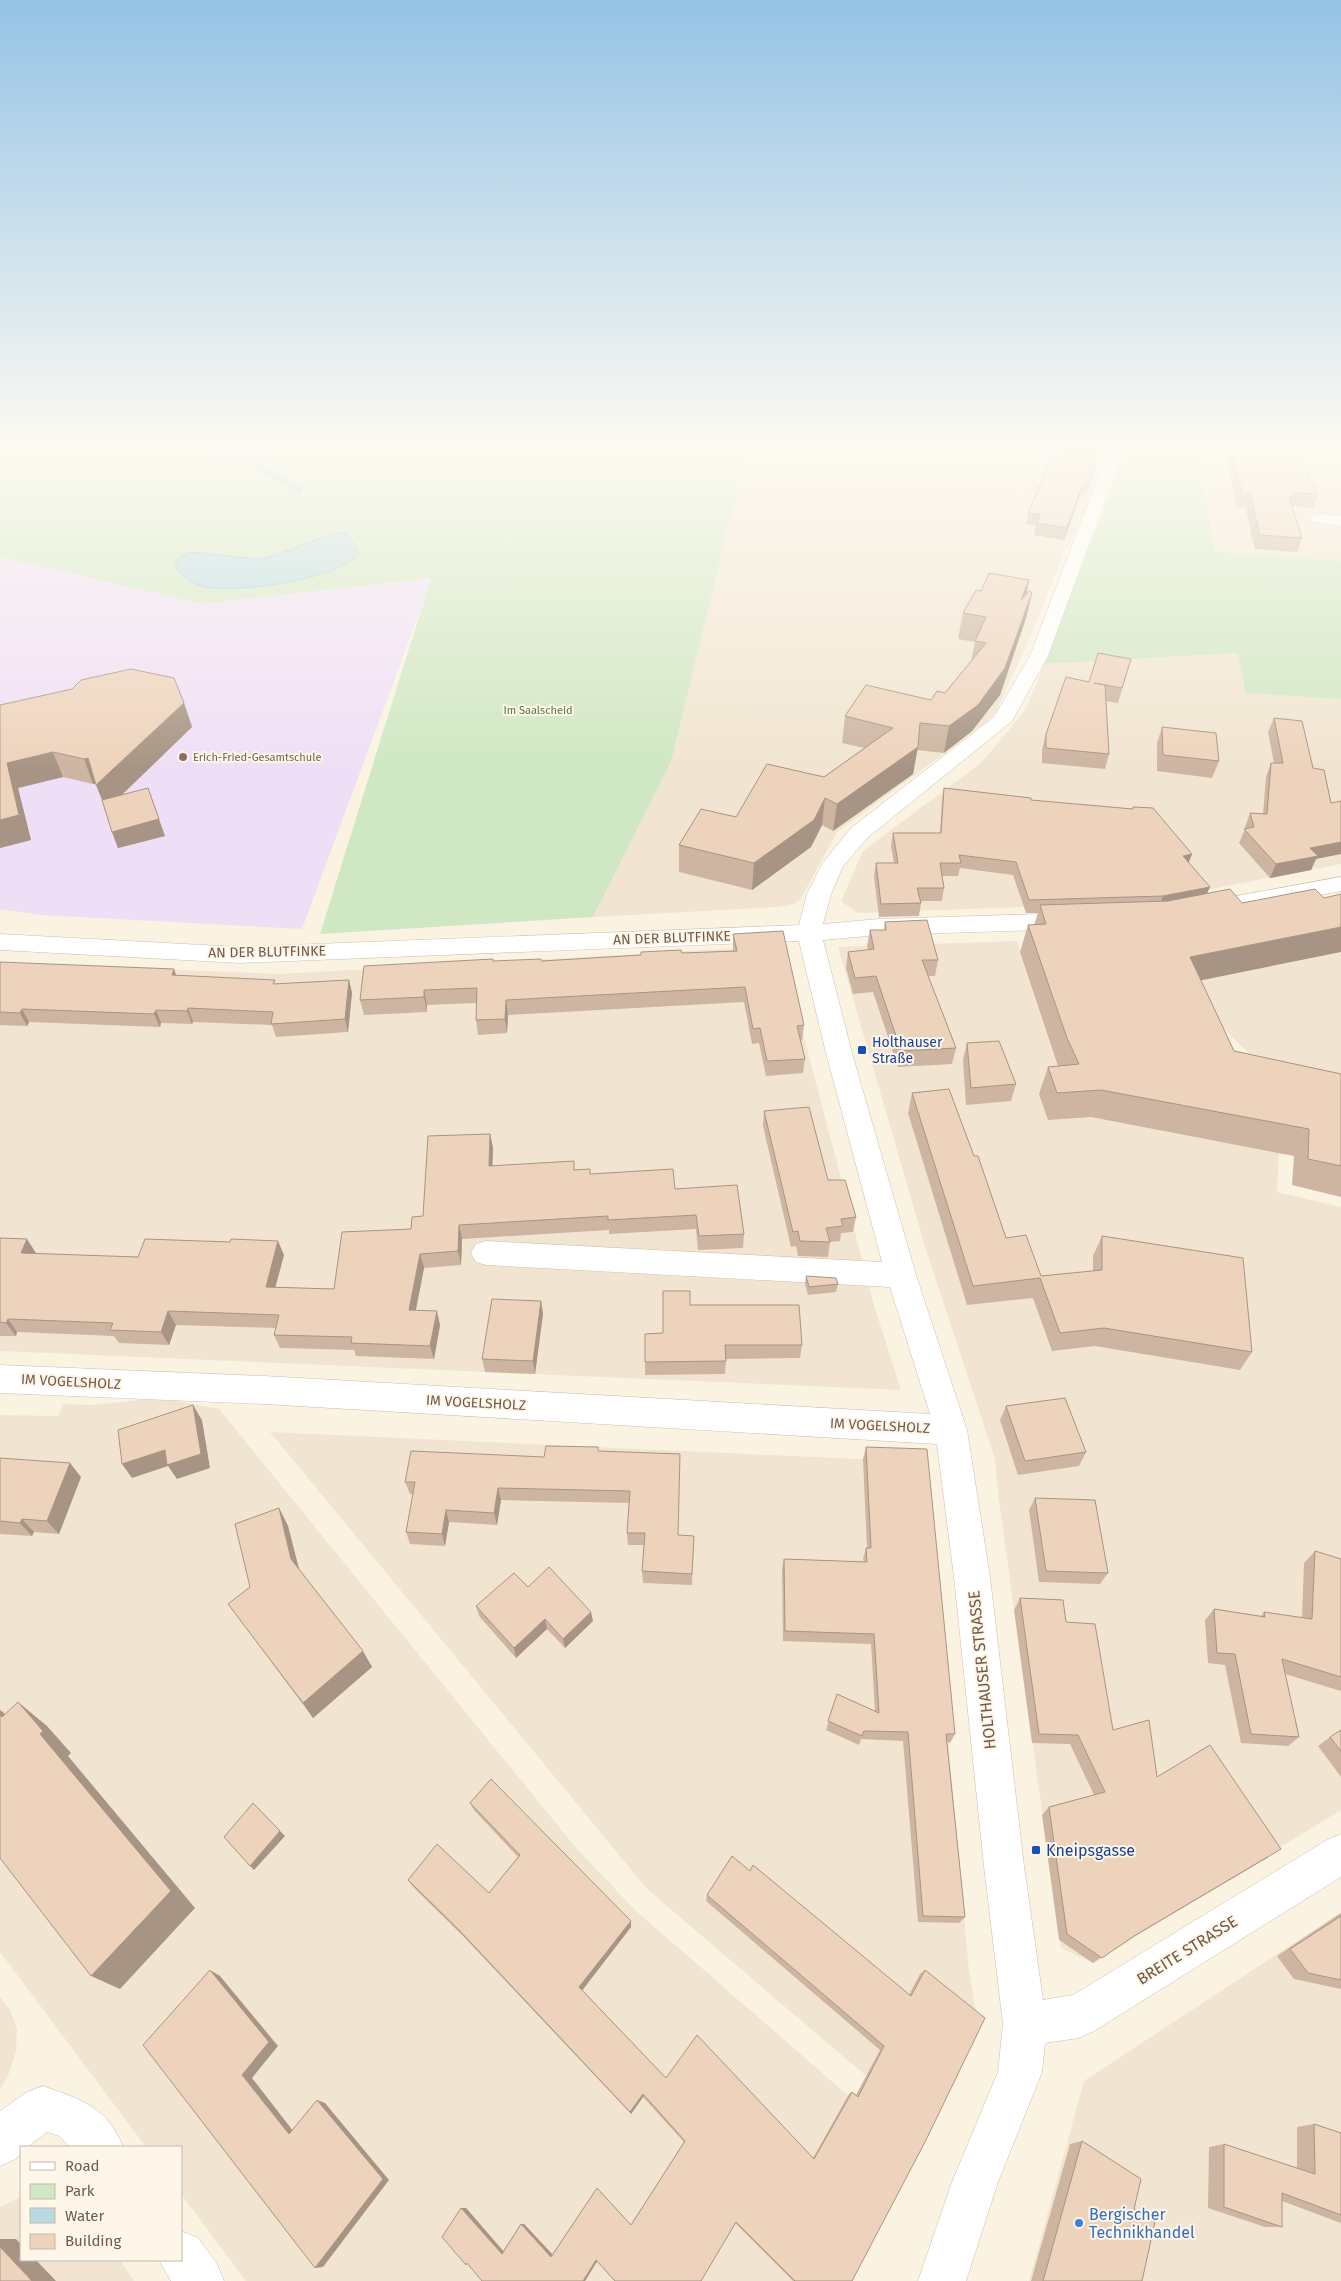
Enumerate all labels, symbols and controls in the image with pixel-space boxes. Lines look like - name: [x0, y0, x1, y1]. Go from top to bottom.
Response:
- park label: Im Saalscheid: [503, 704, 573, 717]
- marker: Erich-Fried-Gesamtschule: [177, 751, 189, 763]
- place label: Erich-Fried-Gesamtschule: [193, 751, 321, 764]
- street label: AN DER BLUTFINKE: [613, 927, 731, 949]
- street label: AN DER BLUTFINKE: [208, 942, 326, 962]
- place label: Holthauser Straße: [872, 1034, 943, 1067]
- marker: Holthauser Straße: [856, 1044, 868, 1056]
- street label: IM VOGELSHOLZ: [20, 1371, 122, 1393]
- street label: IM VOGELSHOLZ: [425, 1392, 527, 1414]
- street label: IM VOGELSHOLZ: [829, 1415, 931, 1437]
- street label: HOLTHAUSER STRASSE: [964, 1590, 1000, 1750]
- place label: Kneipsgasse: [1046, 1841, 1135, 1860]
- marker: Kneipsgasse: [1030, 1844, 1042, 1856]
- street label: BREITE STRASSE: [1133, 1911, 1241, 1989]
- legend: [20, 2146, 182, 2261]
- text: Road: [65, 2157, 100, 2175]
- text: Park: [65, 2182, 95, 2200]
- place label: Bergischer Technikhandel: [1089, 2205, 1195, 2242]
- text: Water: [65, 2207, 104, 2225]
- marker: Bergischer Technikhandel: [1073, 2217, 1085, 2229]
- text: Building: [65, 2232, 121, 2250]

